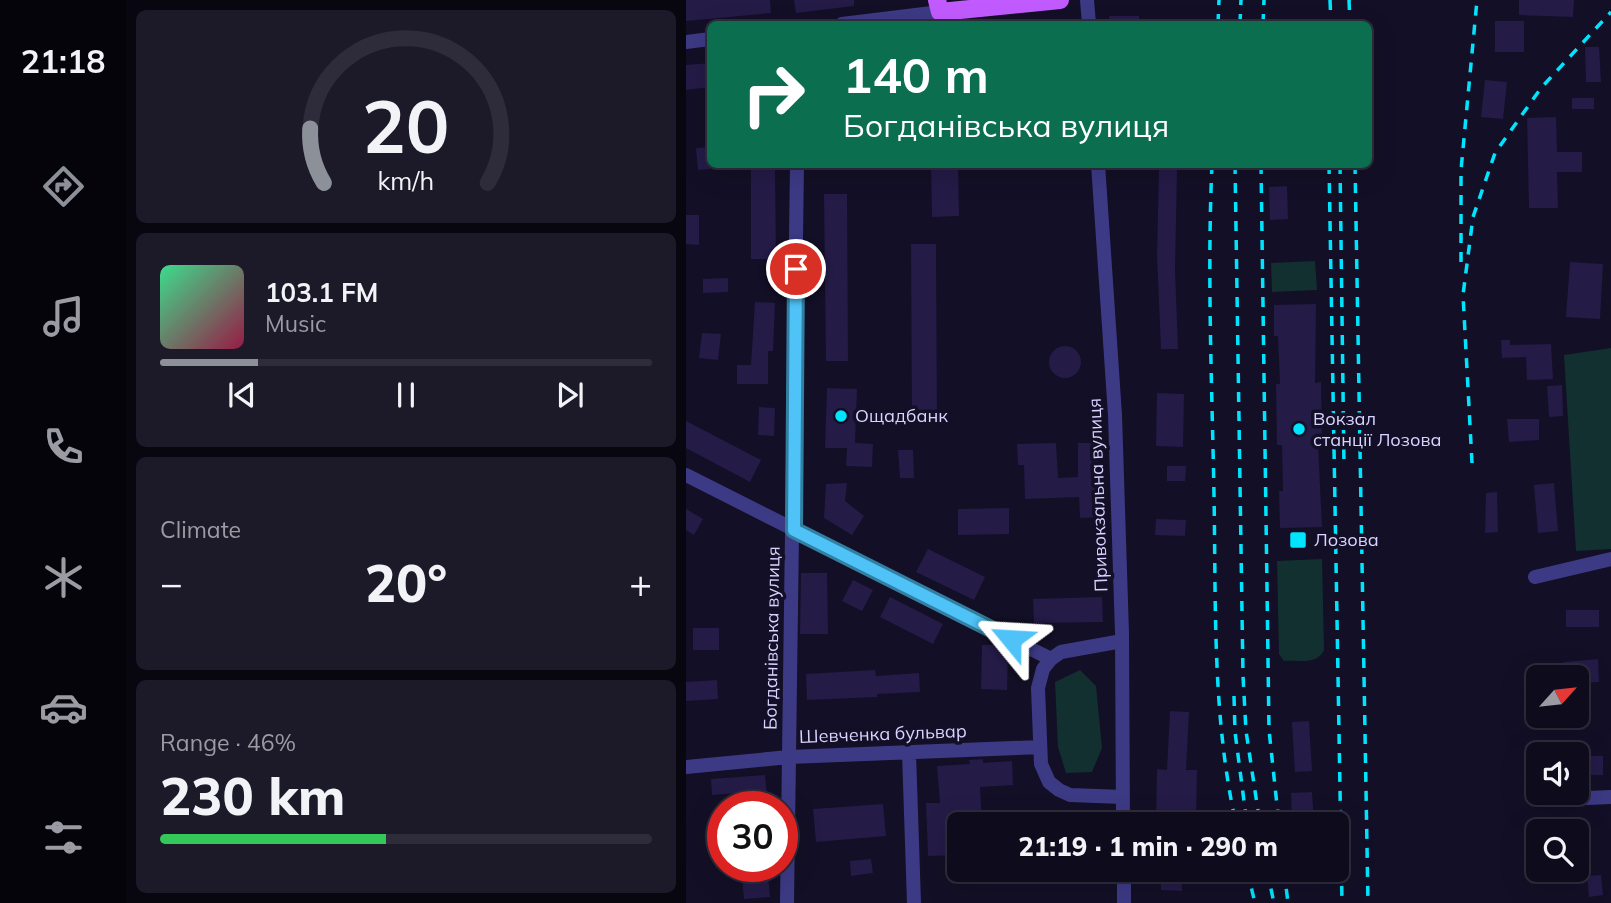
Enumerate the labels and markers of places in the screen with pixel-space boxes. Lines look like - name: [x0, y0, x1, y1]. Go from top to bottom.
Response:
- pin: [766, 239, 826, 299]
- place label: Ощадбанк: [855, 404, 948, 427]
- place label: Вокзал станції Лозова: [1313, 407, 1441, 451]
- marker: Ощадбанк: [833, 408, 849, 424]
- marker: Вокзал станції Лозова: [1291, 421, 1307, 437]
- place label: Лозова: [1314, 528, 1379, 551]
- marker: Лозова: [1288, 530, 1308, 550]

